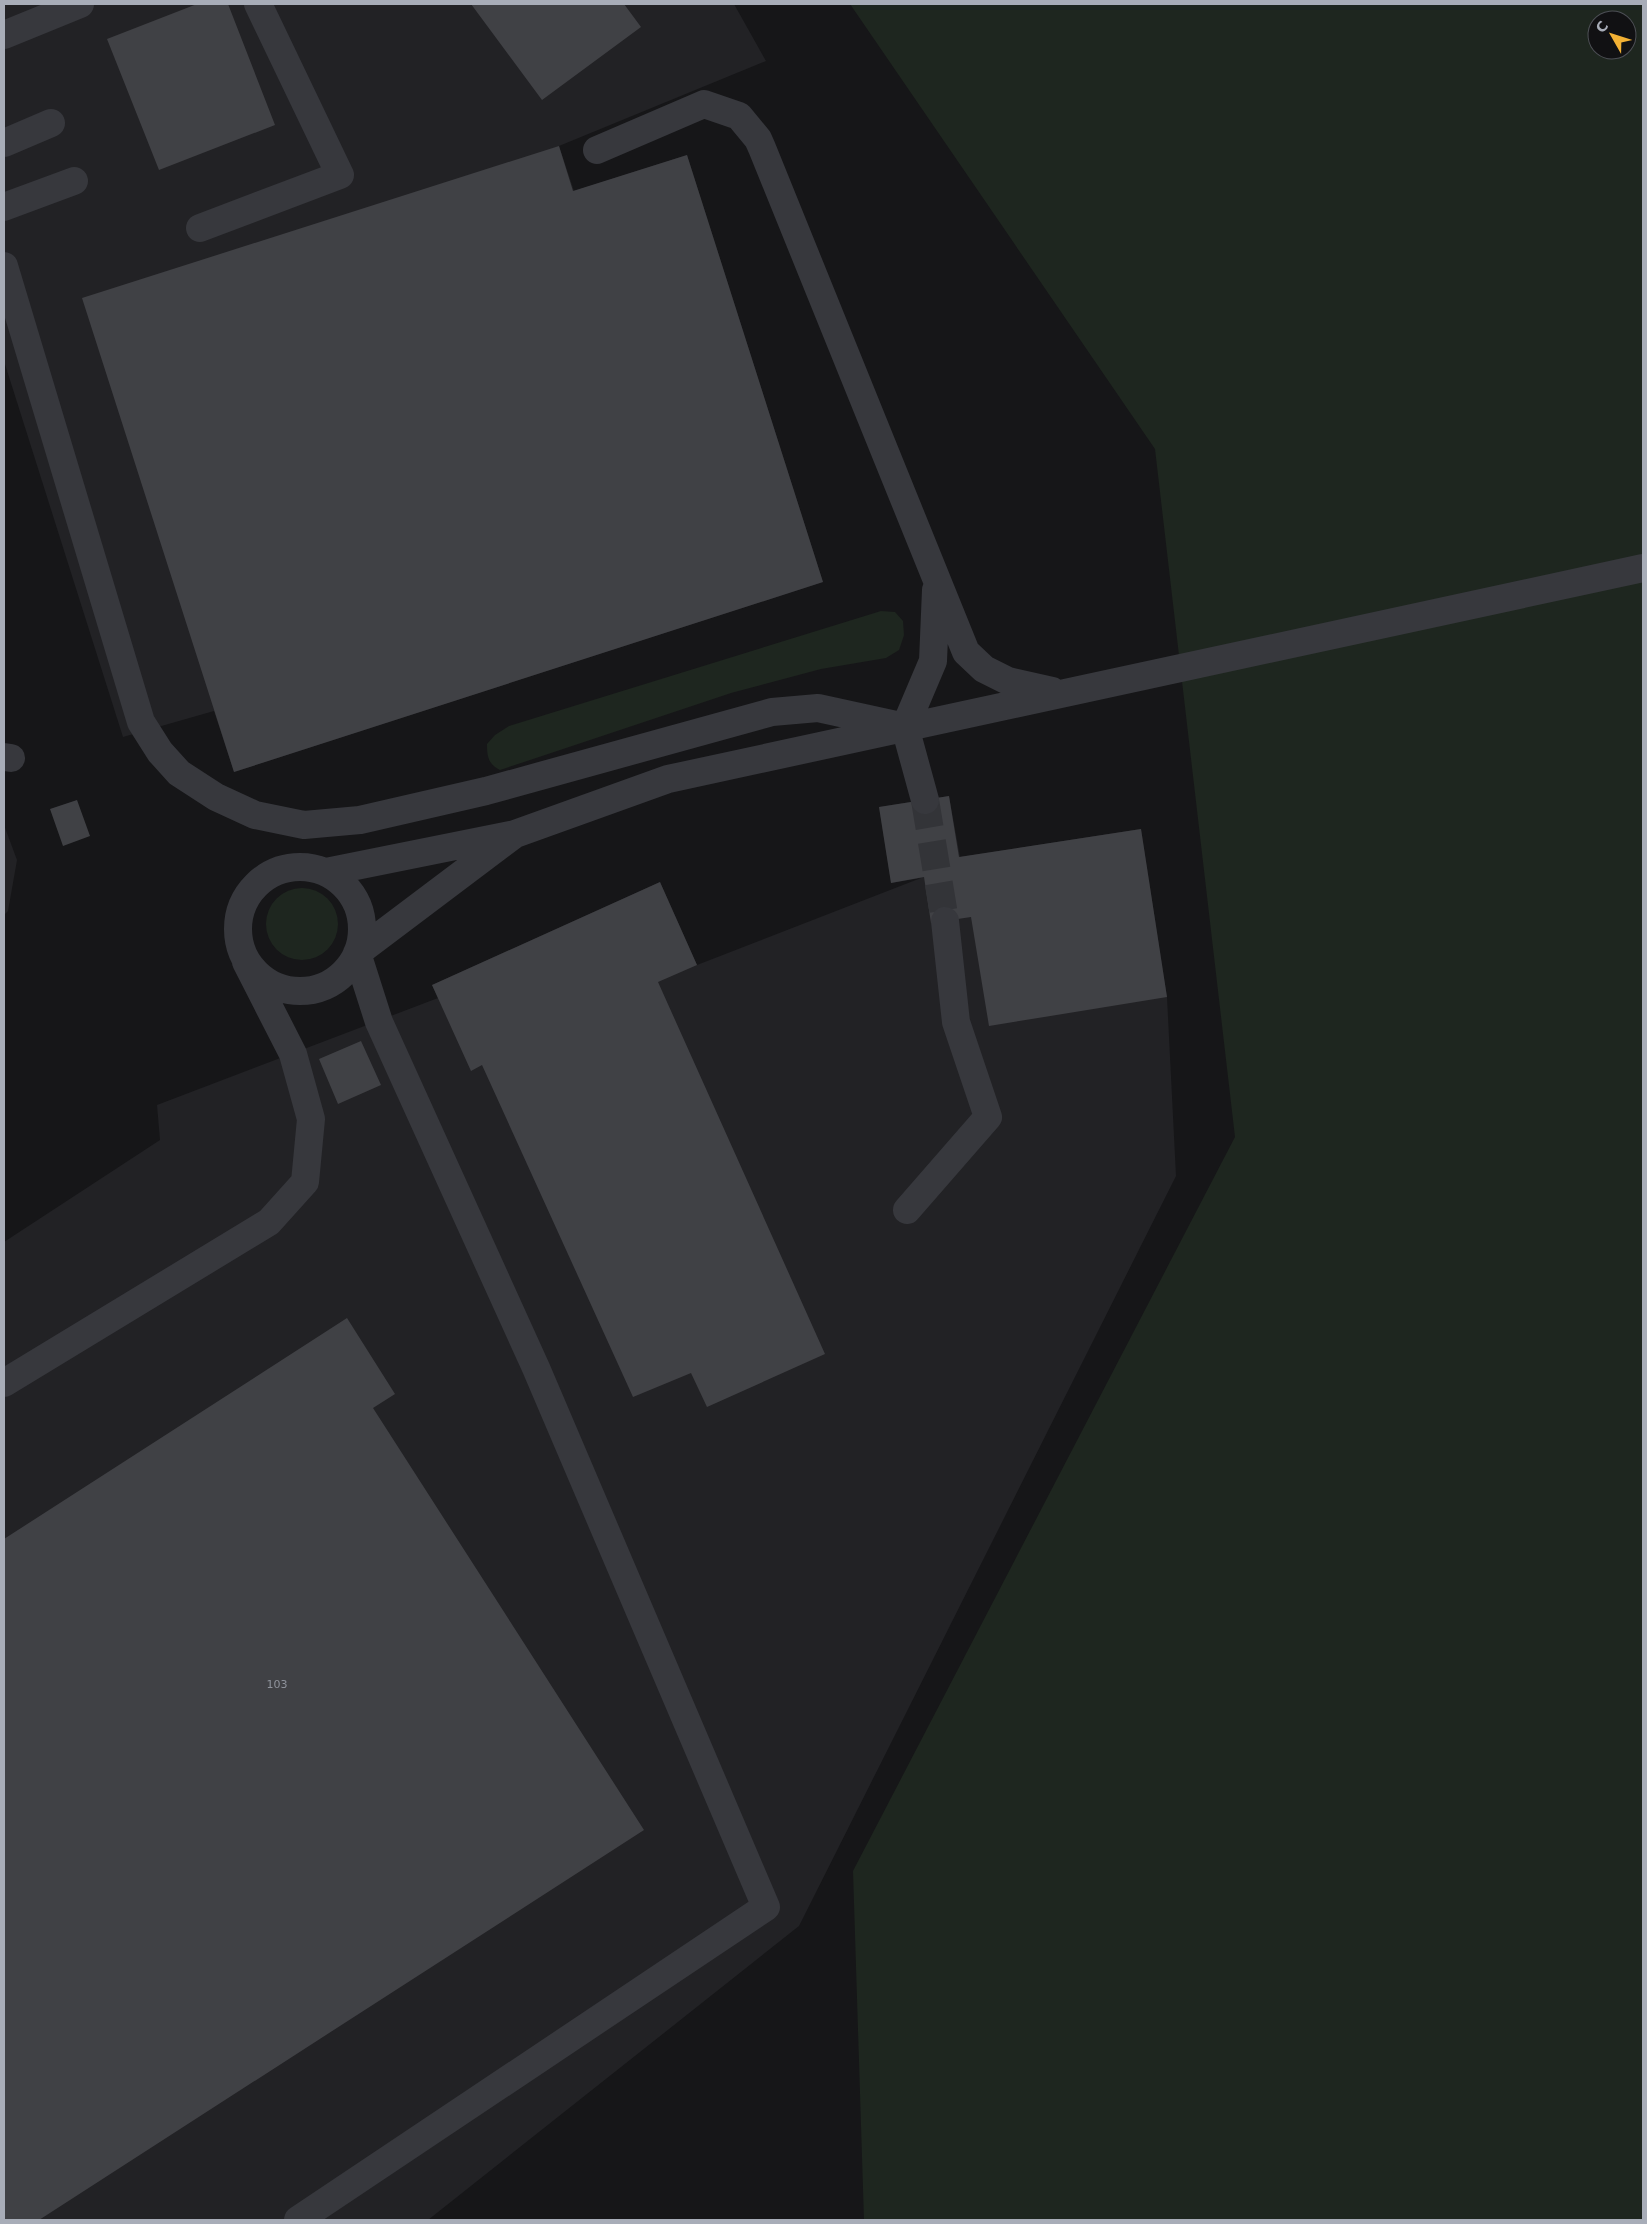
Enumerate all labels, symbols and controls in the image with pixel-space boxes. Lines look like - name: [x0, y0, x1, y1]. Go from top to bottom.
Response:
- north arrow: [1587, 10, 1637, 60]
- text: С: [1592, 18, 1611, 36]
- house number: 103: [267, 1678, 288, 1691]

